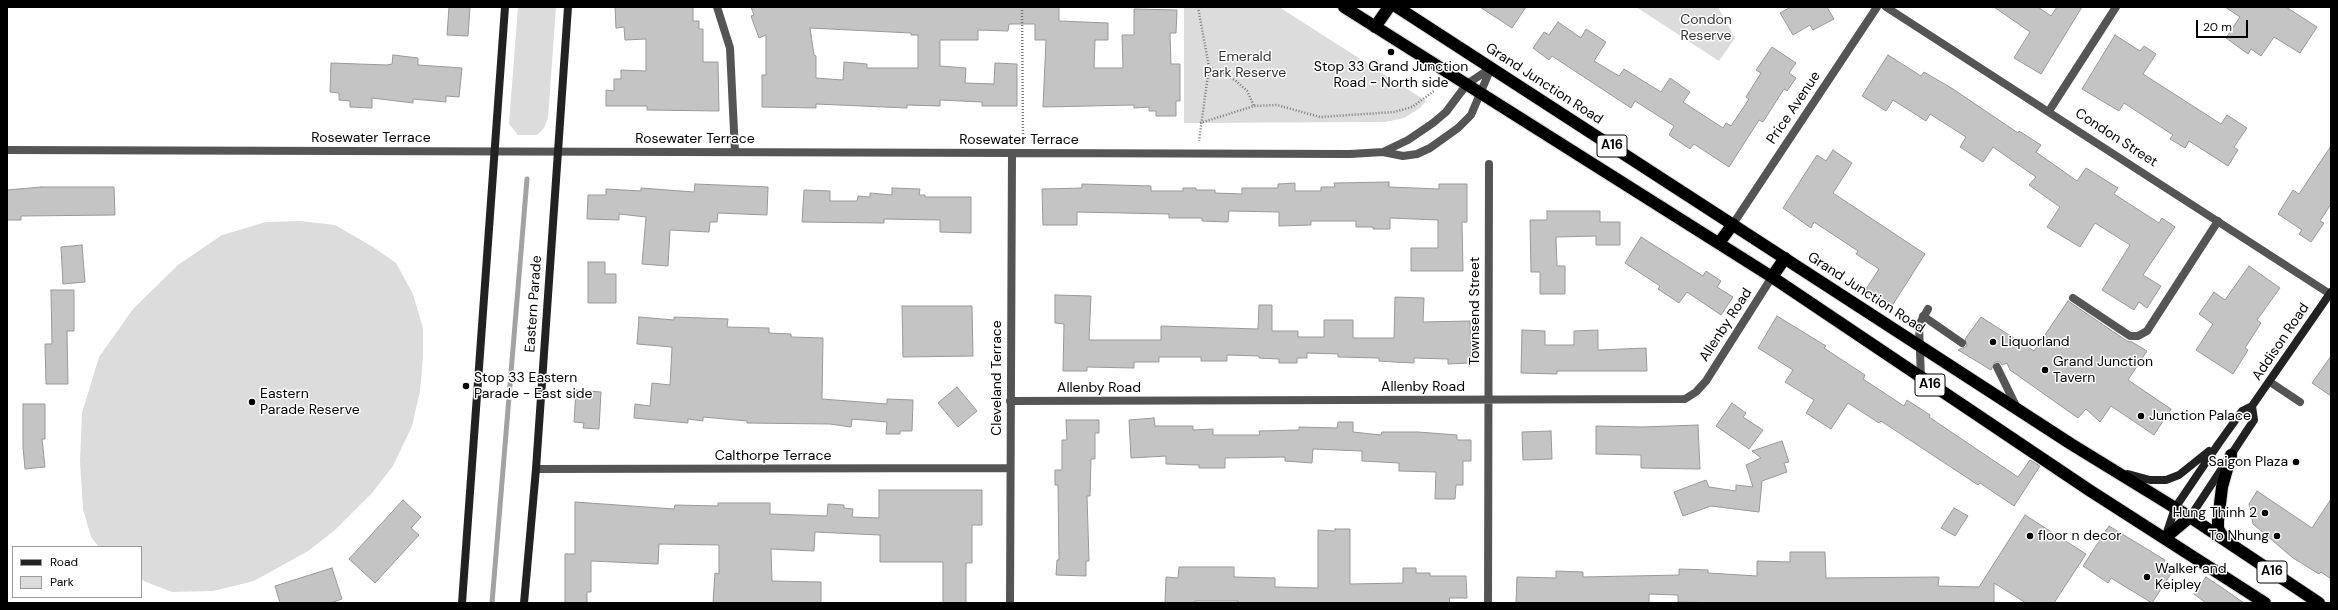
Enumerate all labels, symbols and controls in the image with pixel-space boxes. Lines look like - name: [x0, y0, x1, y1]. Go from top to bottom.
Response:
- park label: Condon Reserve: [1680, 12, 1732, 44]
- scale bar: [2198, 12, 2250, 38]
- text: 20 m: [2203, 19, 2232, 35]
- street label: Grand Junction Road: [1482, 40, 1606, 128]
- marker: Stop 33 Grand Junction Road - North side: [1386, 47, 1396, 57]
- park label: Emerald Park Reserve: [1204, 49, 1286, 82]
- place label: Stop 33 Grand Junction Road - North side: [1314, 59, 1468, 92]
- street label: Price Avenue: [1764, 69, 1824, 147]
- street label: Condon Street: [2072, 105, 2160, 171]
- street label: Rosewater Terrace: [311, 130, 431, 146]
- street label: Rosewater Terrace: [635, 131, 755, 147]
- street label: Rosewater Terrace: [959, 132, 1079, 148]
- road number: A16: [1597, 135, 1627, 157]
- street label: Grand Junction Road: [1804, 249, 1928, 337]
- street label: Eastern Parade: [522, 255, 546, 353]
- street label: Townsend Street: [1467, 257, 1483, 365]
- street label: Allenby Road: [1696, 285, 1756, 365]
- street label: Addison Road: [2249, 300, 2313, 384]
- street label: Cleveland Terrace: [989, 320, 1005, 436]
- place label: Liquorland: [2001, 334, 2070, 350]
- marker: Liquorland: [1988, 337, 1998, 347]
- place label: Grand Junction Tavern: [2053, 354, 2153, 386]
- marker: Grand Junction Tavern: [2040, 365, 2050, 375]
- place label: Stop 33 Eastern Parade - East side: [474, 370, 593, 402]
- road number: A16: [1915, 374, 1945, 396]
- street label: Allenby Road: [1381, 379, 1465, 395]
- street label: Allenby Road: [1057, 380, 1141, 396]
- marker: Stop 33 Eastern Parade - East side: [461, 381, 471, 391]
- place label: Eastern Parade Reserve: [260, 386, 360, 418]
- marker: Eastern Parade Reserve: [247, 397, 257, 407]
- place label: Junction Palace: [2149, 408, 2251, 424]
- marker: Junction Palace: [2136, 411, 2146, 421]
- street label: Calthorpe Terrace: [715, 448, 831, 464]
- place label: Saigon Plaza: [2208, 454, 2288, 470]
- marker: Saigon Plaza: [2291, 457, 2301, 467]
- place label: Hung Thinh 2: [2173, 505, 2257, 521]
- marker: Hung Thinh 2: [2260, 508, 2270, 518]
- place label: floor n decor: [2038, 528, 2121, 544]
- place label: To Nhung: [2209, 528, 2269, 544]
- marker: floor n decor: [2025, 531, 2035, 541]
- marker: To Nhung: [2272, 531, 2282, 541]
- legend: [12, 546, 142, 598]
- text: Road: [50, 554, 78, 570]
- place label: Walker and Keipley: [2155, 561, 2226, 594]
- road number: A16: [2257, 561, 2287, 583]
- marker: Walker and Keipley: [2142, 572, 2152, 582]
- text: Park: [50, 574, 74, 590]

